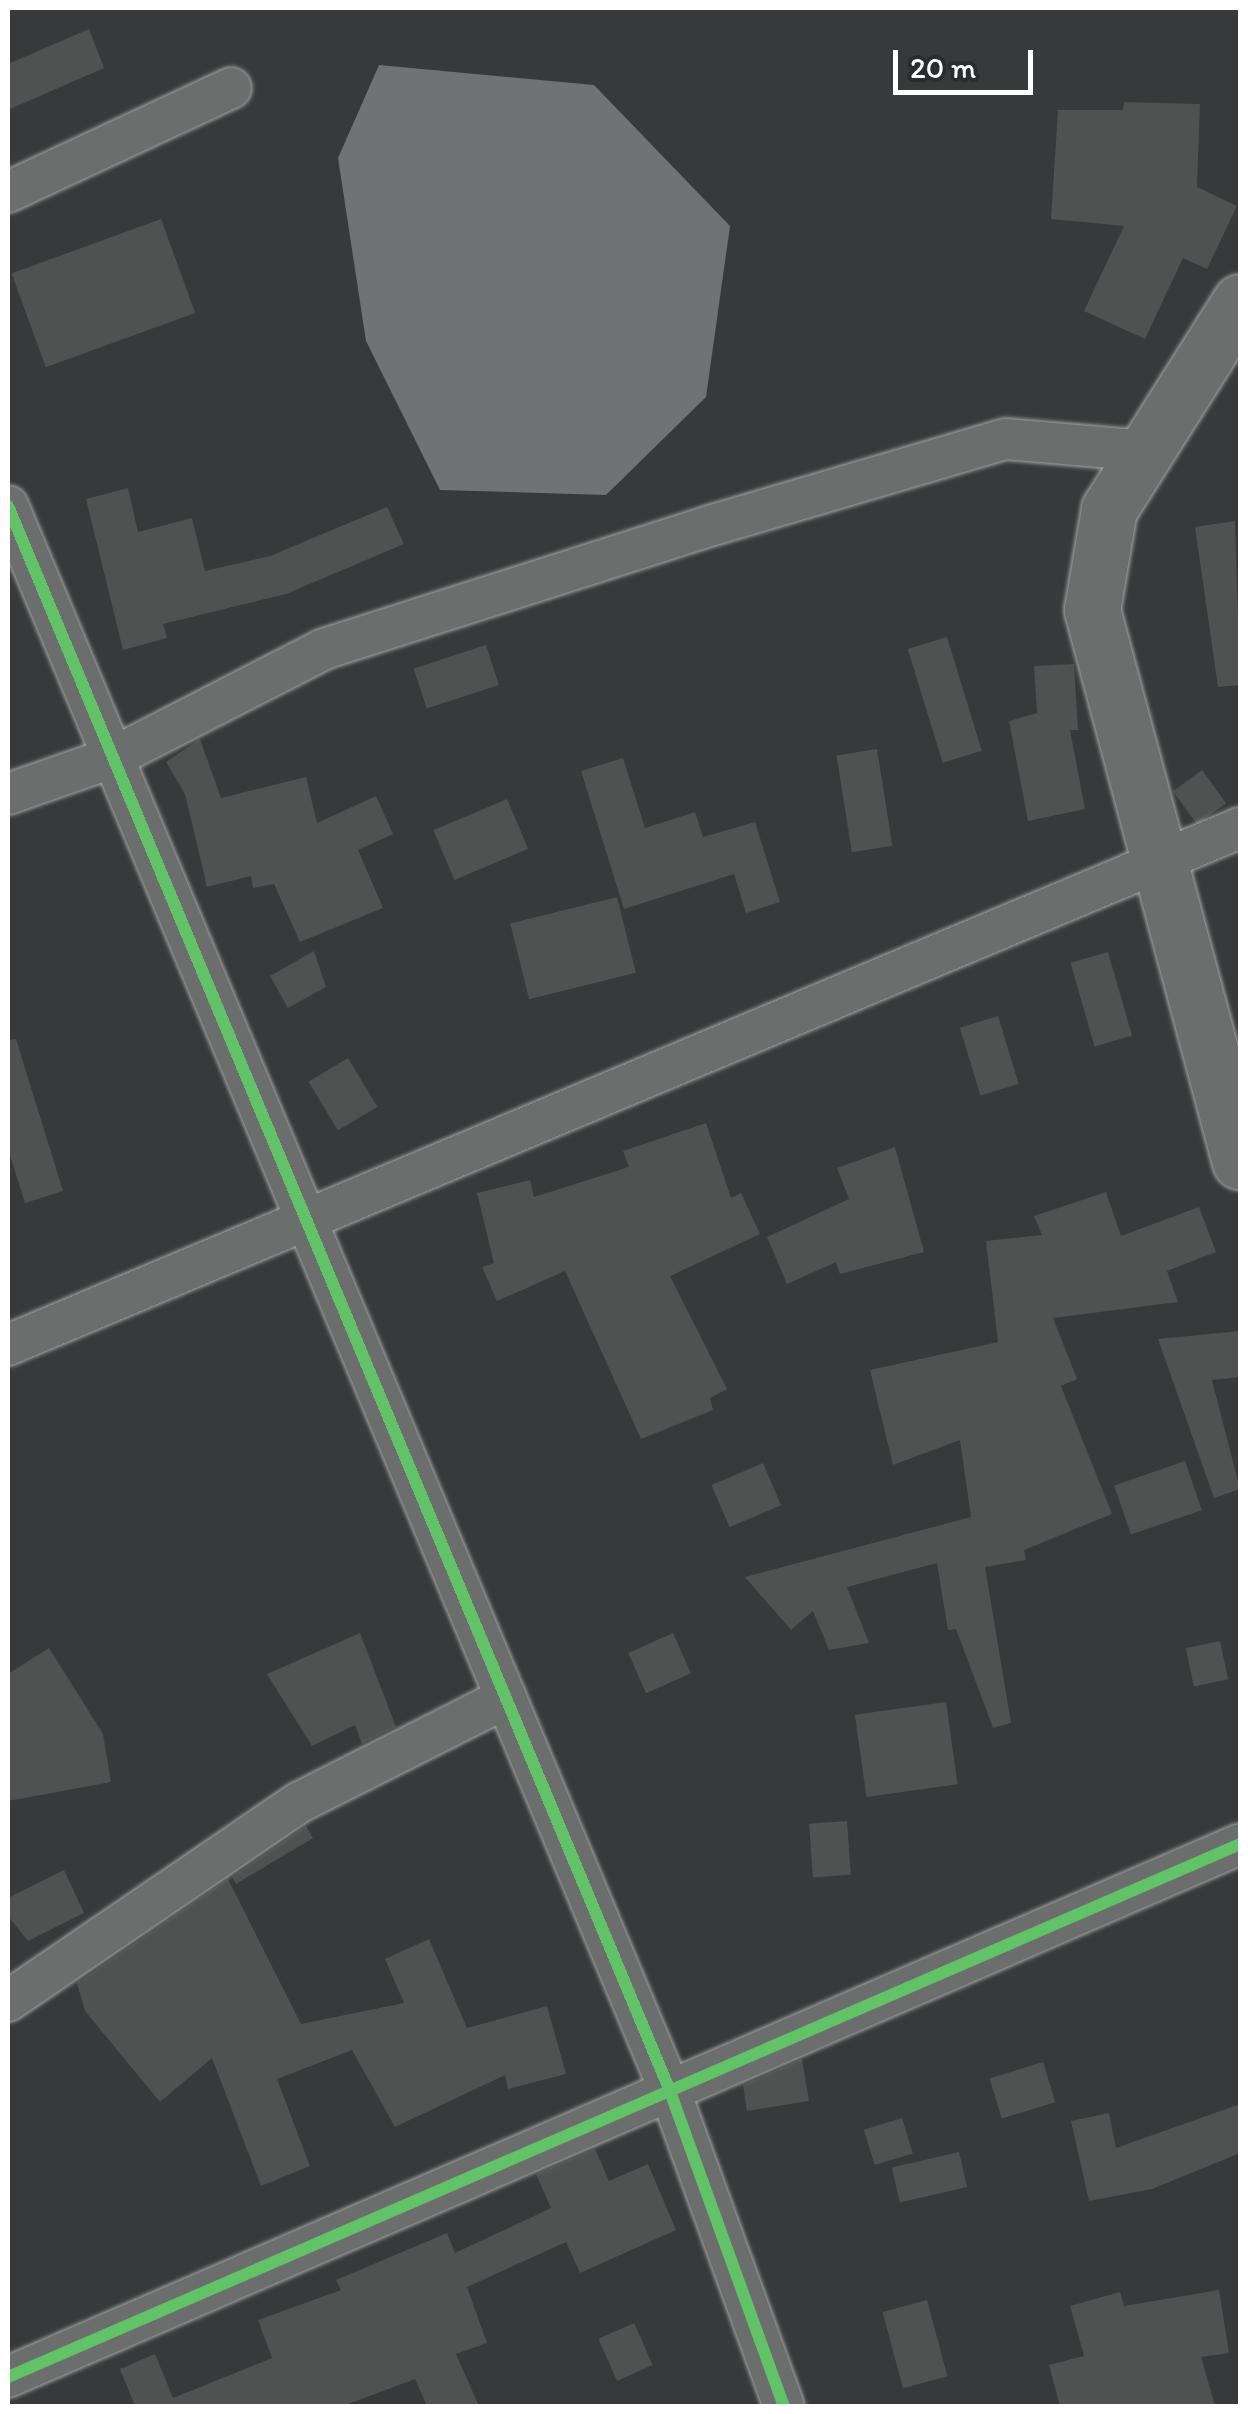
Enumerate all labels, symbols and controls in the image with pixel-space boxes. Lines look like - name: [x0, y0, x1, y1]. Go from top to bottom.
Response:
- scale bar: [898, 30, 1038, 92]
- text: 20 m: [910, 49, 976, 86]

